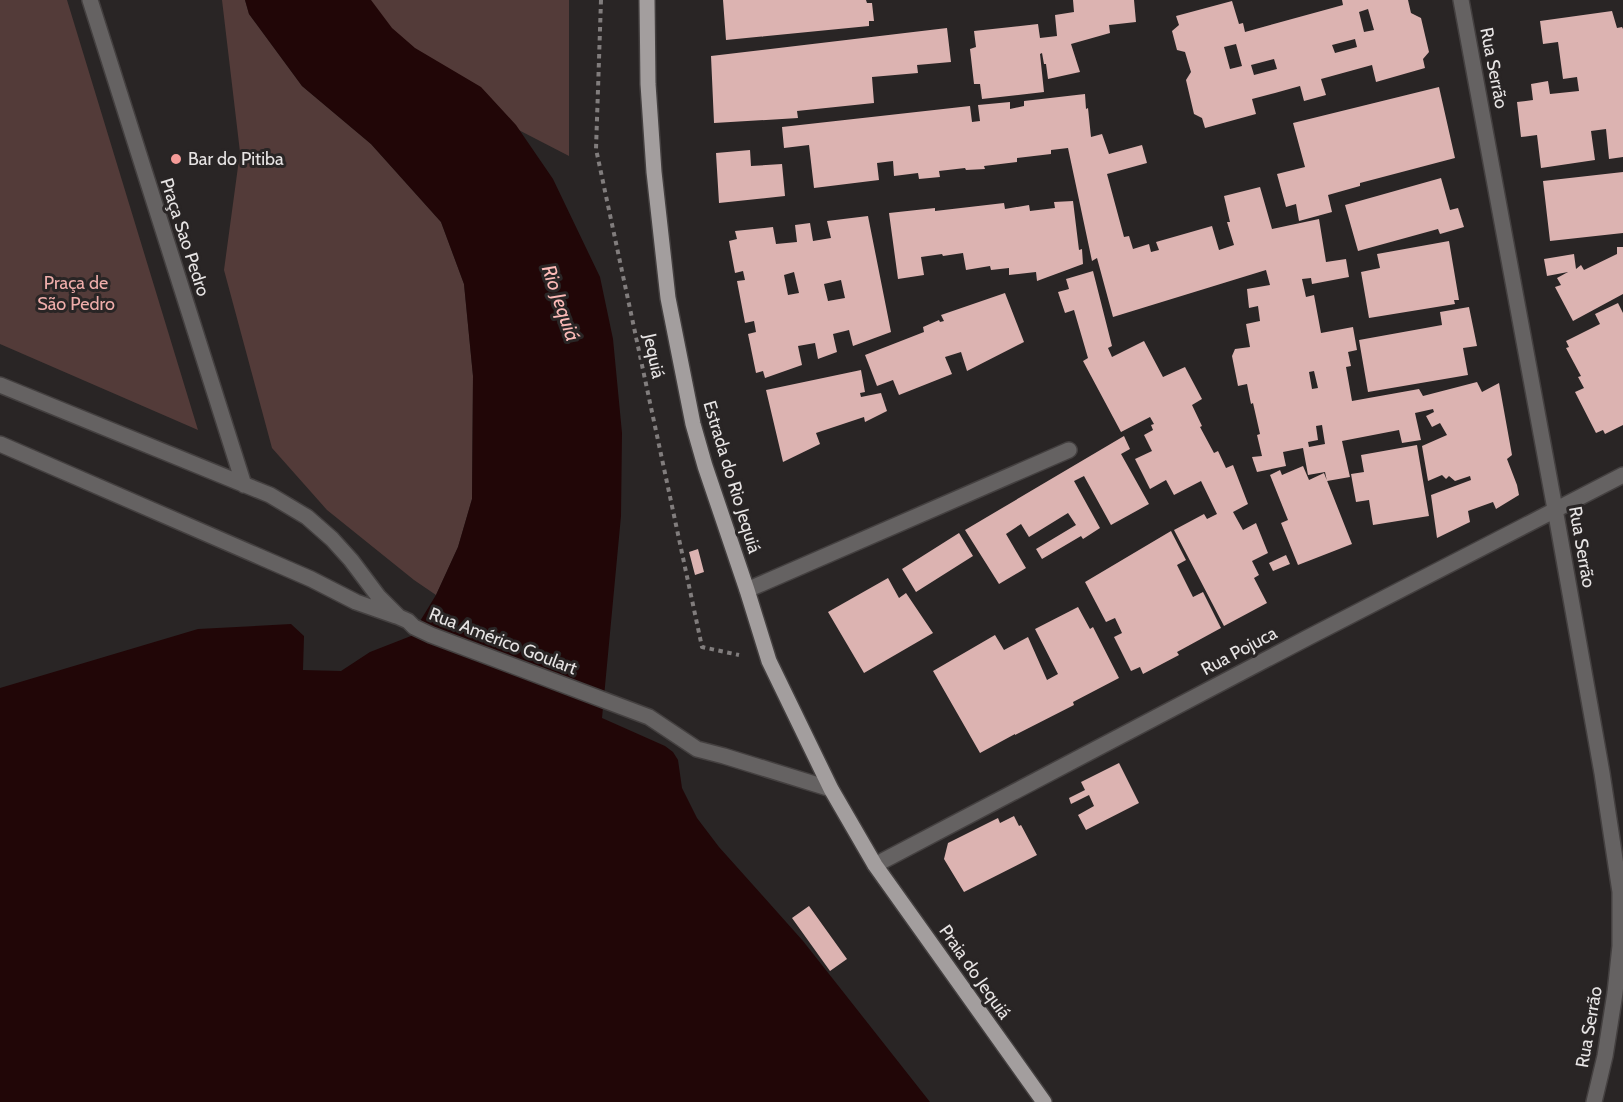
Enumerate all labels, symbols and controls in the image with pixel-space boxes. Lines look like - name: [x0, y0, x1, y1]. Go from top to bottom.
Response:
- street label: Rua Serrão: [1475, 26, 1513, 111]
- place label: Bar do Pitiba: [188, 148, 284, 170]
- marker: Bar do Pitiba: [169, 152, 183, 166]
- street label: Praça Sao Pedro: [156, 175, 214, 299]
- water label: Rio Jequiá: [537, 262, 585, 344]
- park label: Praça de São Pedro: [37, 272, 115, 315]
- street label: Jequiá: [638, 330, 670, 381]
- street label: Estrada do Rio Jequiá: [698, 398, 766, 556]
- street label: Rua Serrão: [1564, 505, 1600, 590]
- street label: Rua Américo Goulart: [426, 603, 580, 679]
- street label: Rua Pojuca: [1197, 622, 1281, 680]
- street label: Praia do Jequiá: [934, 921, 1016, 1024]
- street label: Rua Serrão: [1571, 984, 1607, 1069]

